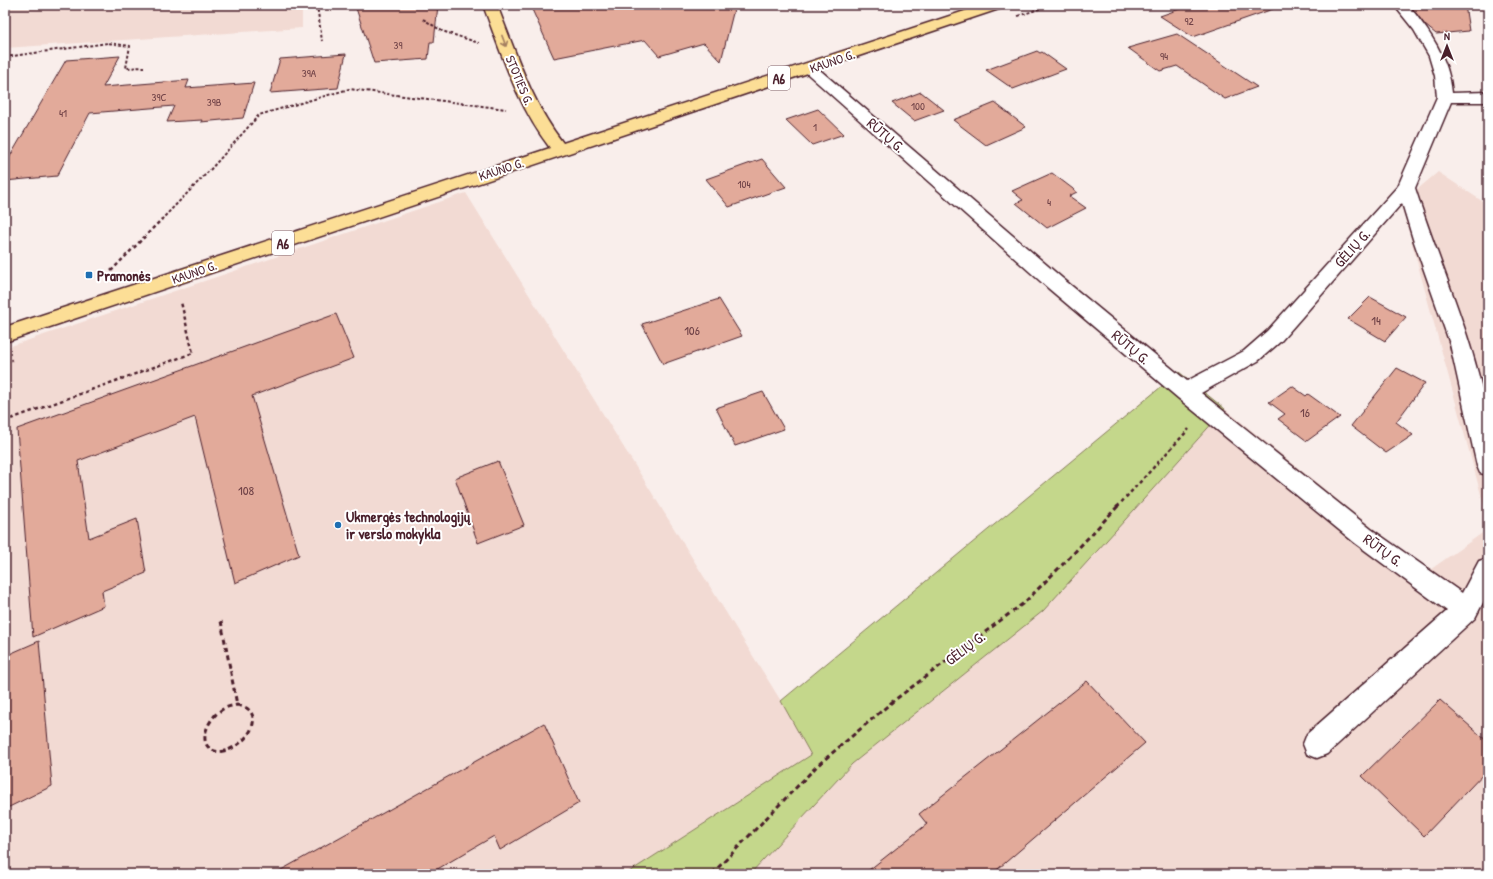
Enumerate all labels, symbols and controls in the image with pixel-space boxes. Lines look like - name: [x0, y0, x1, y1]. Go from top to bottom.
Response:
- house number: 92: [1184, 14, 1194, 28]
- north arrow: [1427, 26, 1467, 66]
- text: N: [1444, 29, 1450, 43]
- one-way arrow: [500, 35, 508, 47]
- house number: 39: [394, 38, 402, 52]
- street label: KAUNO G.: [807, 45, 857, 77]
- house number: 94: [1160, 49, 1168, 63]
- street label: STOTIES G.: [502, 52, 539, 108]
- house number: 39A: [302, 66, 317, 80]
- road number: A6: [768, 66, 790, 90]
- house number: 39C: [152, 90, 167, 104]
- house number: 39B: [207, 95, 222, 109]
- house number: 100: [911, 99, 925, 113]
- house number: 41: [59, 106, 67, 120]
- street label: RŪTŲ G.: [862, 113, 910, 157]
- house number: 1: [813, 120, 817, 134]
- street label: KAUNO G.: [476, 153, 526, 185]
- house number: 104: [737, 177, 751, 191]
- house number: 4: [1047, 195, 1051, 209]
- street label: GĖLIŲ G.: [1329, 224, 1375, 272]
- road number: A6: [272, 231, 294, 255]
- street label: KAUNO G.: [169, 256, 219, 288]
- place label: Pramonės: [97, 265, 151, 286]
- marker: Pramonės: [84, 270, 94, 280]
- house number: 14: [1371, 311, 1381, 329]
- house number: 106: [684, 321, 700, 339]
- street label: RŪTŲ G.: [1107, 325, 1155, 369]
- house number: 16: [1300, 403, 1310, 421]
- house number: 108: [238, 481, 254, 499]
- place label: Ukmergės technologijų ir verslo mokykla: [346, 506, 472, 545]
- marker: Ukmergės technologijų ir verslo mokykla: [333, 520, 343, 530]
- street label: RŪTŲ G.: [1359, 529, 1407, 571]
- street label: GĖLIŲ G.: [941, 626, 989, 670]

